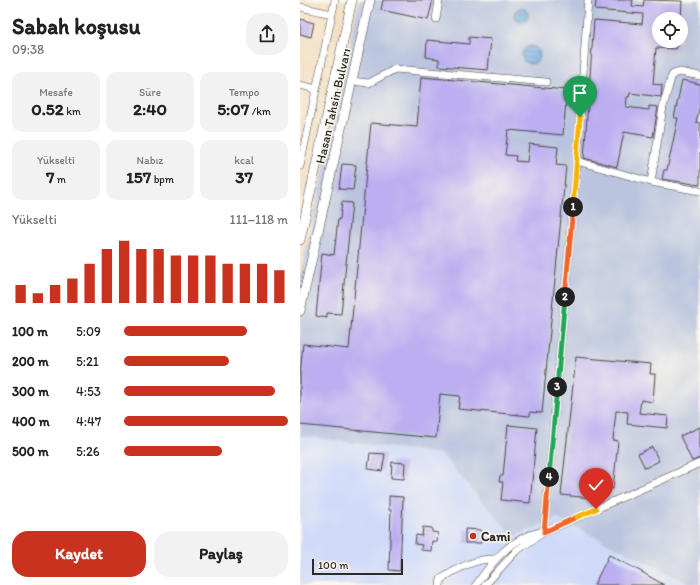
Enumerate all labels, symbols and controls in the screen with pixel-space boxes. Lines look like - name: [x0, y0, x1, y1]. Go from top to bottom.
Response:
- map controls: [652, 12, 688, 48]
- button: locate: [652, 12, 688, 48]
- text: Sabah koşusu: [12, 13, 141, 40]
- button: share: [246, 13, 288, 55]
- text: 09:38: [12, 42, 44, 57]
- street label: Hasan Tahsin Bulvarı: [312, 47, 354, 165]
- pin: [563, 76, 597, 117]
- icon: arrive: [569, 82, 591, 104]
- text: Mesafe: [39, 86, 73, 99]
- text: Süre: [139, 86, 161, 99]
- text: Tempo: [229, 86, 259, 99]
- text: 0.52: [31, 99, 64, 119]
- text: 2:40: [133, 99, 167, 119]
- text: 5:07: [217, 99, 249, 119]
- text: km: [64, 105, 81, 118]
- text: /km: [249, 105, 271, 118]
- text: Yükselti: [37, 154, 75, 167]
- text: Nabız: [137, 154, 163, 167]
- text: kcal: [234, 154, 254, 167]
- text: 7: [46, 167, 54, 187]
- text: 157: [126, 167, 151, 187]
- text: 37: [235, 167, 253, 187]
- text: m: [54, 173, 66, 186]
- text: bpm: [151, 173, 174, 186]
- pin: 1: [563, 197, 583, 217]
- text: 1: [570, 200, 576, 213]
- text: Yükselti: [12, 212, 57, 227]
- text: 111–118 m: [230, 212, 288, 227]
- pin: 2: [555, 287, 575, 307]
- text: 2: [562, 290, 568, 303]
- text: 100 m: [12, 324, 48, 339]
- text: 5:09: [76, 324, 101, 339]
- text: 200 m: [12, 354, 49, 369]
- text: 5:21: [76, 354, 99, 369]
- pin: 3: [547, 377, 567, 397]
- text: 3: [554, 380, 560, 393]
- text: 300 m: [12, 384, 49, 399]
- text: 4:53: [76, 384, 101, 399]
- text: 400 m: [12, 414, 50, 429]
- text: 4:47: [76, 414, 101, 429]
- text: 500 m: [12, 444, 49, 459]
- text: 5:26: [76, 444, 100, 459]
- pin: 4: [539, 467, 559, 487]
- pin: [579, 468, 613, 509]
- text: 4: [546, 470, 552, 483]
- icon: check: [585, 474, 607, 496]
- place label: Cami: [481, 529, 510, 544]
- button: Kaydet: [12, 531, 146, 577]
- button: Paylaş: [154, 531, 288, 577]
- marker: Cami: [468, 531, 478, 541]
- scale bar: [312, 557, 403, 576]
- text: 100 m: [318, 559, 348, 572]

